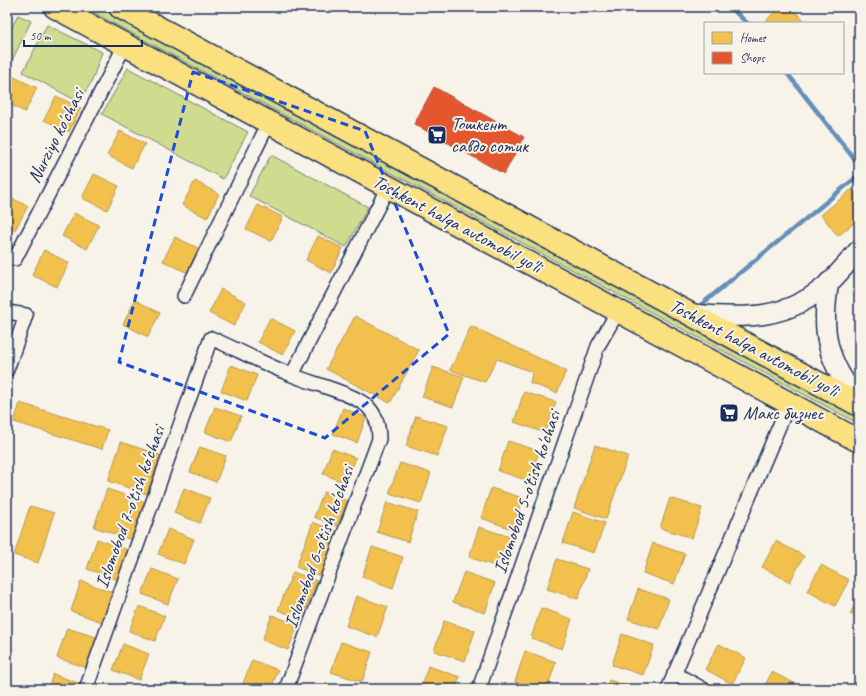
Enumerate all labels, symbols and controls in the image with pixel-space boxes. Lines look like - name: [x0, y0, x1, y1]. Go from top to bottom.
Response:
- scale bar: [24, 22, 142, 48]
- legend: [704, 22, 844, 74]
- text: 50 m: [30, 28, 52, 44]
- text: Homes: [740, 30, 767, 46]
- text: Shops: [740, 50, 765, 66]
- street label: Nurziyo ko'chasi: [22, 83, 91, 187]
- place label: Тошкент савдо сотик: [451, 112, 529, 158]
- supermarket icon: Тошкент савдо сотик: [426, 124, 448, 146]
- street label: Toshkent halqa avtomobil yo'li: [368, 169, 548, 280]
- street label: Toshkent halqa avtomobil yo'li: [665, 293, 845, 404]
- place label: Макс бизнес: [743, 401, 824, 425]
- supermarket icon: Макс бизнес: [718, 402, 740, 424]
- street label: Islomobod 5-o'tish ko'chasi: [488, 405, 567, 577]
- street label: Islomobod 7-o'tish ko'chasi: [89, 420, 171, 591]
- street label: Islomobod 6-o'tish ko'chasi: [278, 460, 360, 631]

